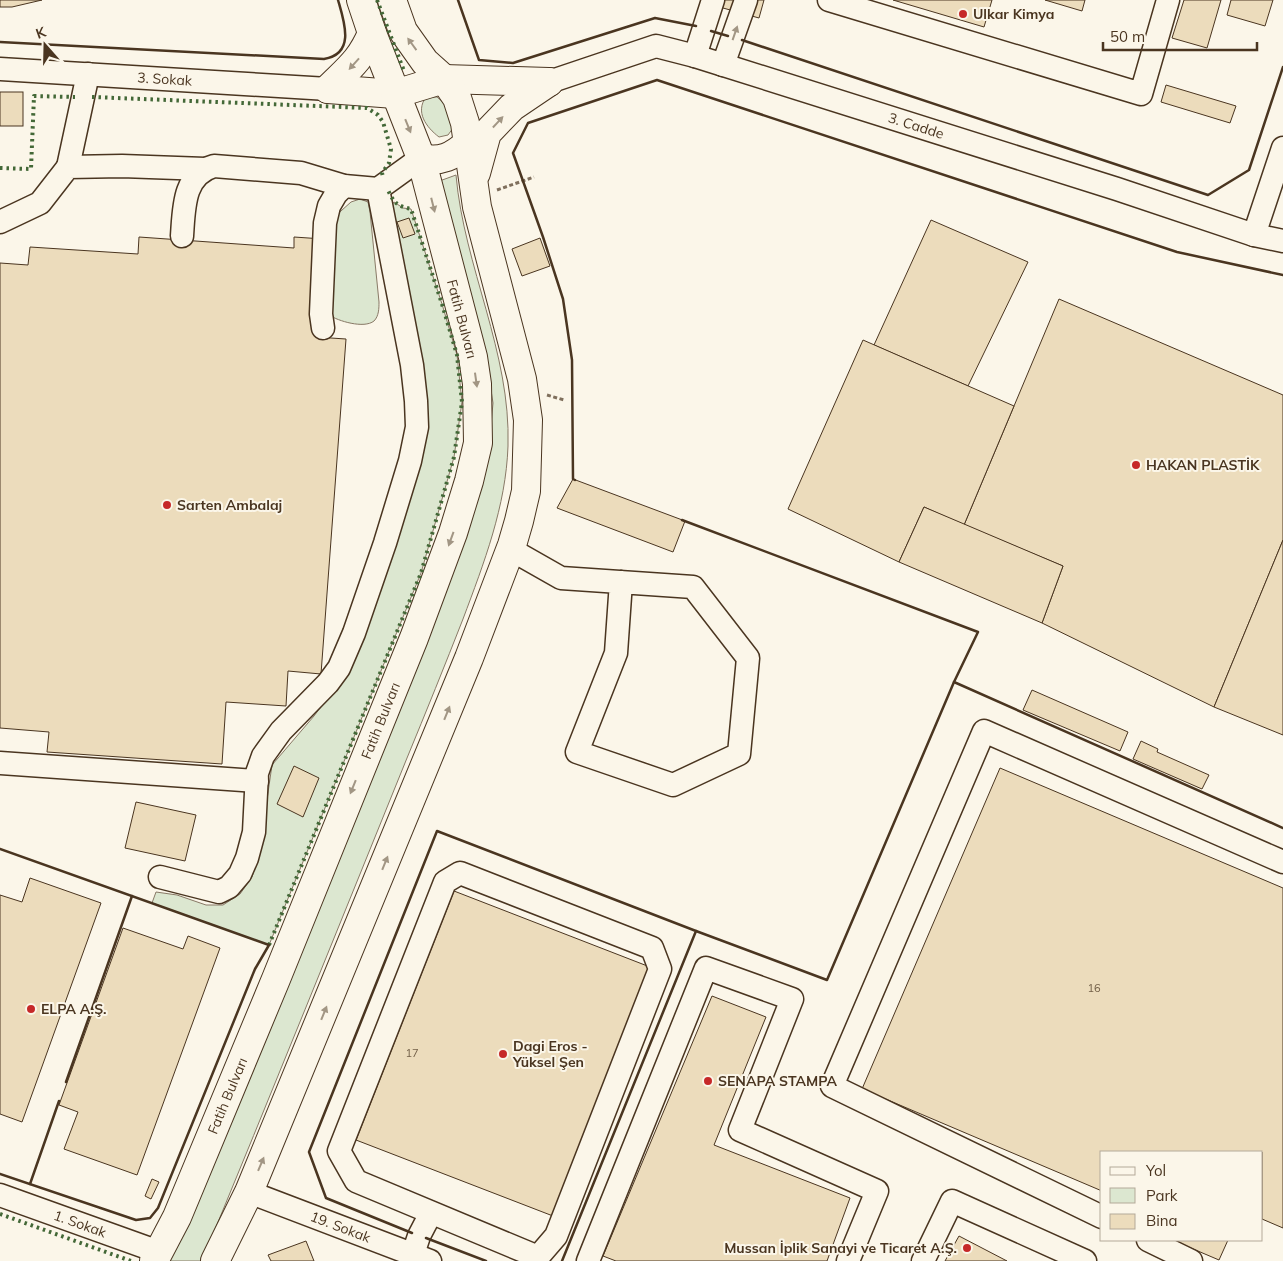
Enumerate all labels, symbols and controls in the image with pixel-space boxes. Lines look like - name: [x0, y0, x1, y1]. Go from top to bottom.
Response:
- place label: Ulkar Kimya: [973, 5, 1054, 23]
- marker: Ulkar Kimya: [957, 8, 969, 20]
- north arrow: [20, 20, 70, 70]
- scale bar: [1103, 20, 1257, 52]
- text: K: [33, 23, 49, 43]
- one-way arrow: [731, 25, 739, 40]
- text: 50 m: [1110, 27, 1145, 46]
- one-way arrow: [407, 37, 417, 51]
- one-way arrow: [348, 57, 360, 69]
- street label: 3. Sokak: [137, 68, 193, 90]
- street label: 3. Cadde: [886, 108, 946, 143]
- one-way arrow: [492, 116, 504, 128]
- one-way arrow: [404, 119, 412, 134]
- one-way arrow: [429, 198, 437, 213]
- street label: Fatih Bulvarı: [443, 277, 481, 361]
- one-way arrow: [472, 372, 480, 388]
- place label: HAKAN PLASTİK: [1146, 456, 1260, 474]
- marker: HAKAN PLASTİK: [1130, 459, 1142, 471]
- place label: Sarten Ambalaj: [177, 496, 282, 514]
- marker: Sarten Ambalaj: [161, 499, 173, 511]
- one-way arrow: [447, 531, 454, 546]
- street label: Fatih Bulvarı: [357, 680, 404, 762]
- one-way arrow: [443, 705, 451, 720]
- one-way arrow: [349, 780, 356, 795]
- one-way arrow: [381, 855, 389, 870]
- house number: 16: [1087, 981, 1101, 995]
- place label: ELPA A.Ş.: [41, 1000, 107, 1018]
- marker: ELPA A.Ş.: [25, 1003, 37, 1015]
- one-way arrow: [320, 1006, 328, 1021]
- place label: Dagi Eros - Yüksel Şen: [512, 1037, 588, 1071]
- house number: 17: [405, 1046, 419, 1060]
- marker: Dagi Eros - Yüksel Şen: [497, 1048, 509, 1060]
- street label: Fatih Bulvarı: [204, 1055, 251, 1137]
- place label: SENAPA STAMPA: [718, 1072, 837, 1090]
- marker: SENAPA STAMPA: [702, 1075, 714, 1087]
- legend: [1100, 1151, 1263, 1241]
- one-way arrow: [258, 1156, 266, 1171]
- text: Yol: [1145, 1161, 1166, 1180]
- text: Park: [1146, 1186, 1178, 1205]
- street label: 1. Sokak: [51, 1206, 110, 1242]
- street label: 19. Sokak: [308, 1207, 374, 1247]
- text: Bina: [1146, 1211, 1178, 1230]
- place label: Mussan İplik Sanayi ve Ticaret A.Ş.: [724, 1239, 957, 1257]
- marker: Mussan İplik Sanayi ve Ticaret A.Ş.: [961, 1242, 973, 1254]

